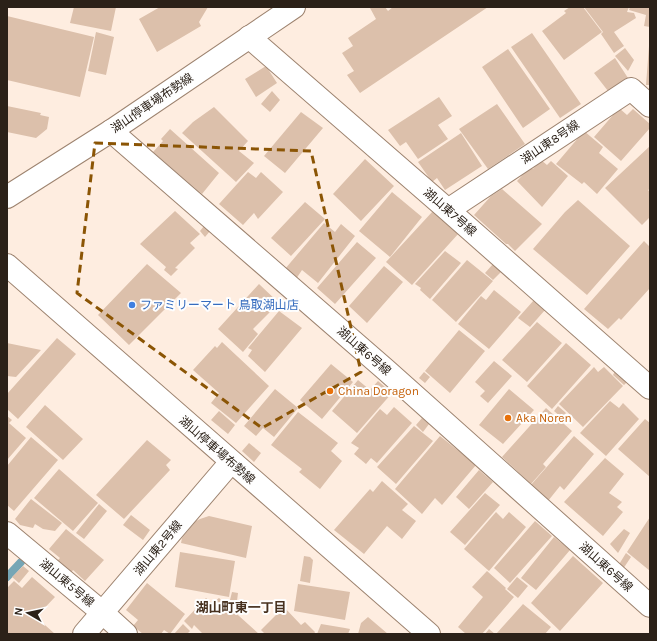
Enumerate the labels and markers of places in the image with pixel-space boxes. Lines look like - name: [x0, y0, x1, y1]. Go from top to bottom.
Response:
- place label: ファミリーマート 鳥取湖山店: [140, 298, 299, 312]
- marker: ファミリーマート 鳥取湖山店: [127, 300, 137, 310]
- place label: China Doragon: [338, 384, 419, 398]
- marker: China Doragon: [325, 386, 335, 396]
- place label: Aka Noren: [516, 411, 572, 425]
- marker: Aka Noren: [503, 413, 513, 423]

